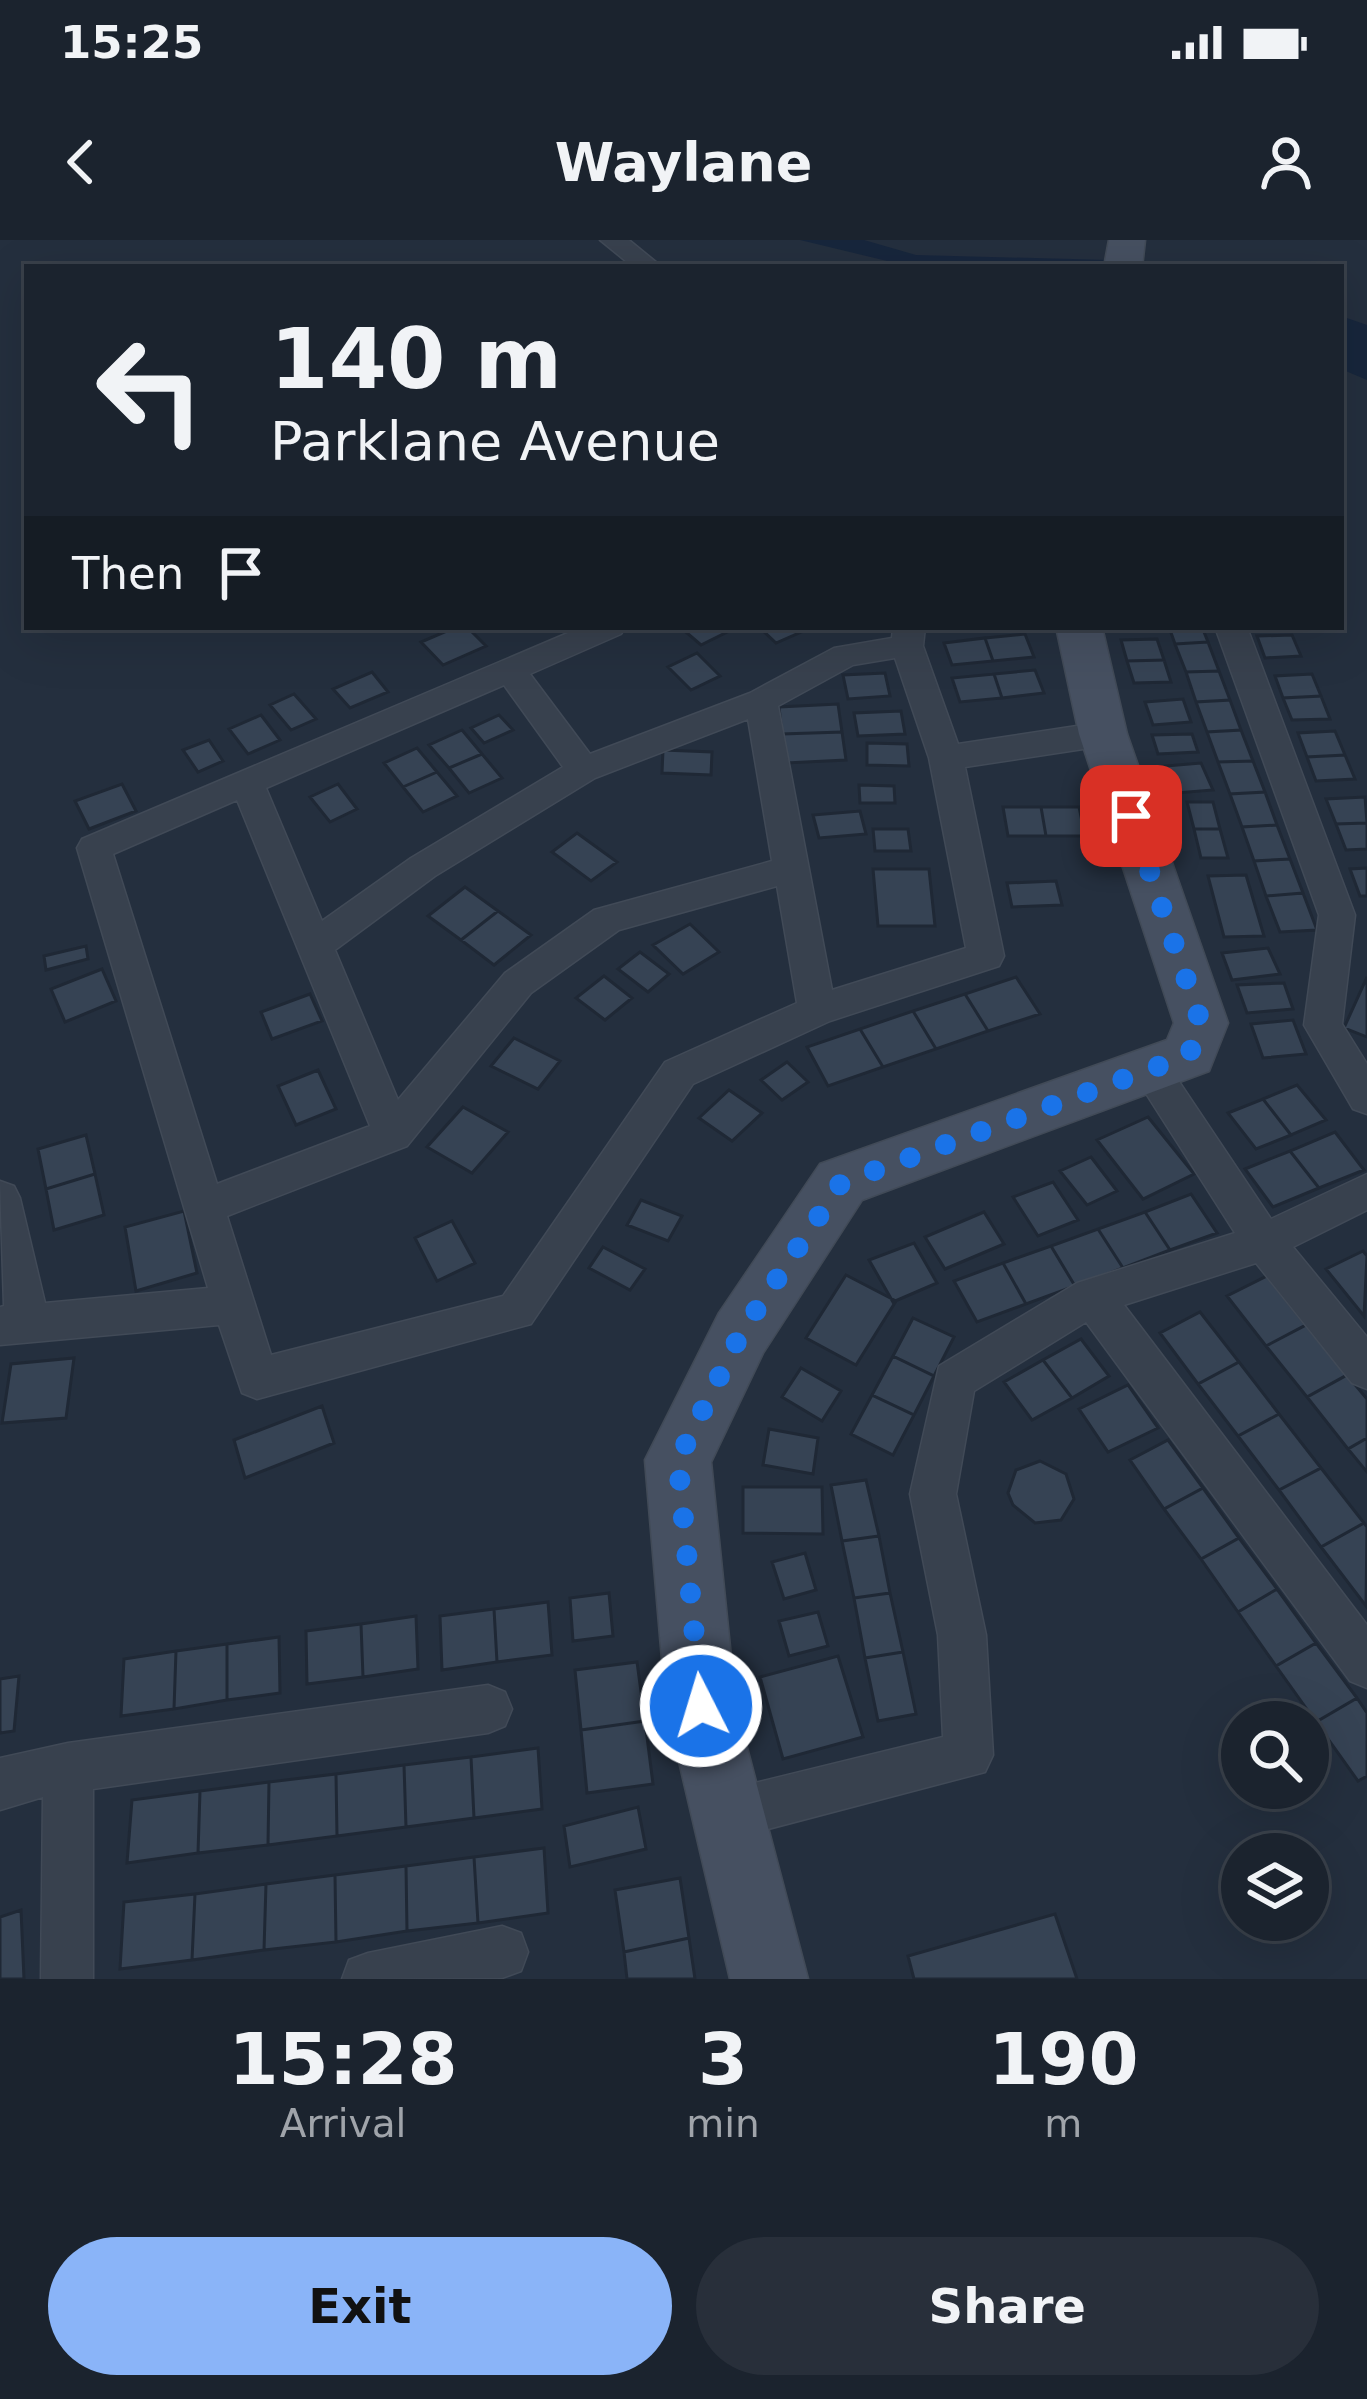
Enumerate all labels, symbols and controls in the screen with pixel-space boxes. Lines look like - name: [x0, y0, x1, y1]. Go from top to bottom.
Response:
- text: 15:25: [60, 16, 203, 69]
- icon: back: [48, 129, 114, 195]
- icon: person: [1253, 129, 1319, 195]
- text: Waylane: [555, 131, 812, 194]
- text: 140 m: [270, 310, 562, 408]
- icon: left: [72, 312, 228, 468]
- text: Parklane Avenue: [270, 410, 720, 473]
- icon: arrive: [208, 540, 274, 606]
- text: Then: [72, 547, 184, 600]
- pin: [1080, 765, 1182, 867]
- icon: arrive: [1098, 783, 1164, 849]
- position arrow: [638, 1643, 764, 1769]
- map controls: [1221, 1701, 1329, 1941]
- button: search: [1221, 1701, 1329, 1809]
- button: layers: [1221, 1833, 1329, 1941]
- text: 15:28: [228, 2017, 458, 2101]
- text: 3: [698, 2017, 748, 2101]
- text: 190: [988, 2017, 1138, 2101]
- text: Arrival: [280, 2101, 406, 2146]
- text: min: [686, 2101, 760, 2146]
- text: m: [1044, 2101, 1082, 2146]
- button: Exit: [48, 2237, 672, 2375]
- button: Share: [696, 2237, 1319, 2375]

